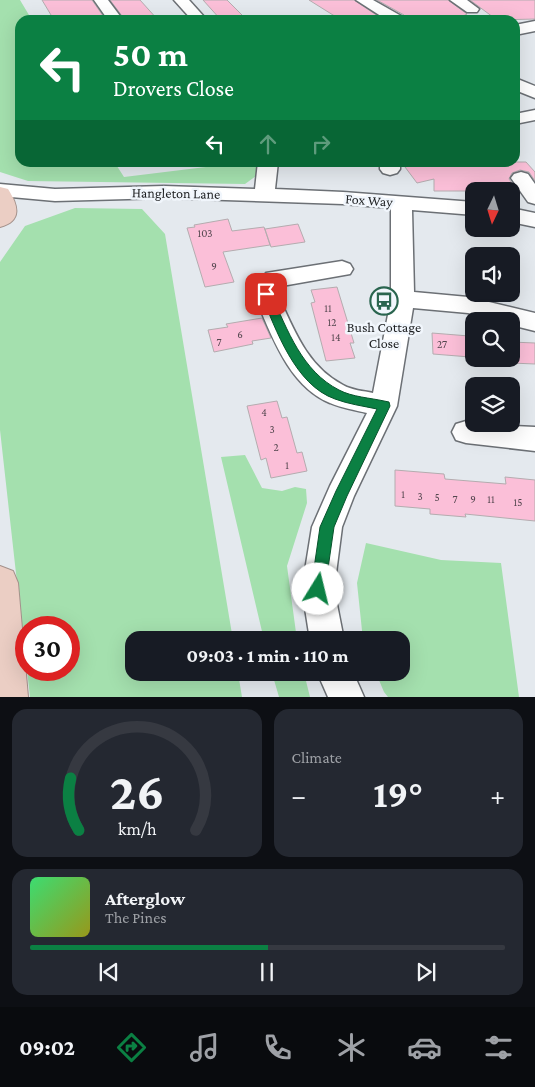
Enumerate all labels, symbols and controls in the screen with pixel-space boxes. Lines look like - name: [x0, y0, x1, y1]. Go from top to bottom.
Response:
- icon: left: [30, 35, 95, 100]
- text: 50 m: [113, 35, 188, 74]
- text: Drovers Close: [113, 76, 234, 101]
- icon: left: [201, 130, 229, 158]
- icon: ahead: [254, 130, 282, 158]
- icon: right: [307, 130, 335, 158]
- north arrow: [465, 182, 520, 238]
- map controls: [465, 182, 520, 432]
- street label: Hangleton Lane: [132, 184, 220, 202]
- street label: Fox Way: [345, 190, 394, 210]
- house number: 103: [198, 227, 213, 239]
- button: sound: [465, 247, 520, 302]
- house number: 9: [211, 260, 217, 272]
- pin: [245, 273, 287, 315]
- icon: arrive: [252, 280, 280, 308]
- bus stop icon: Bush Cottage Close: [369, 286, 399, 316]
- house number: 11: [324, 302, 332, 314]
- button: search: [465, 312, 520, 367]
- house number: 12: [328, 316, 336, 328]
- place label: Bush Cottage Close: [347, 319, 421, 351]
- house number: 6: [237, 328, 243, 340]
- house number: 14: [331, 331, 341, 343]
- house number: 7: [216, 336, 222, 348]
- house number: 27: [437, 338, 447, 350]
- button: layers: [465, 377, 520, 432]
- house number: 4: [261, 406, 267, 418]
- house number: 3: [269, 423, 275, 435]
- house number: 2: [273, 441, 279, 453]
- house number: 1: [285, 459, 289, 471]
- house number: 1: [401, 488, 405, 500]
- house number: 3: [417, 490, 423, 502]
- house number: 5: [434, 491, 440, 503]
- house number: 7: [452, 493, 458, 505]
- house number: 9: [470, 493, 476, 505]
- house number: 11: [487, 493, 495, 505]
- house number: 15: [514, 496, 522, 508]
- position arrow: [291, 562, 343, 614]
- speed limit sign: 30: [15, 616, 80, 681]
- text: 09:03 · 1 min · 110 m: [186, 645, 349, 666]
- text: Climate: [292, 749, 342, 766]
- text: 26: [109, 762, 164, 820]
- text: 19°: [373, 773, 423, 815]
- text: −: [292, 780, 306, 811]
- text: +: [490, 780, 505, 811]
- text: km/h: [117, 819, 156, 839]
- text: Afterglow: [105, 888, 185, 909]
- text: The Pines: [105, 909, 166, 926]
- icon: previous: [95, 958, 123, 986]
- icon: pause: [253, 958, 281, 986]
- icon: next: [412, 958, 440, 986]
- icon: directions: [114, 1030, 149, 1065]
- icon: music: [187, 1030, 222, 1065]
- icon: phone: [260, 1030, 295, 1065]
- icon: climate: [334, 1030, 369, 1065]
- icon: car: [407, 1030, 442, 1065]
- icon: filters: [481, 1030, 516, 1065]
- text: 09:02: [19, 1035, 75, 1060]

